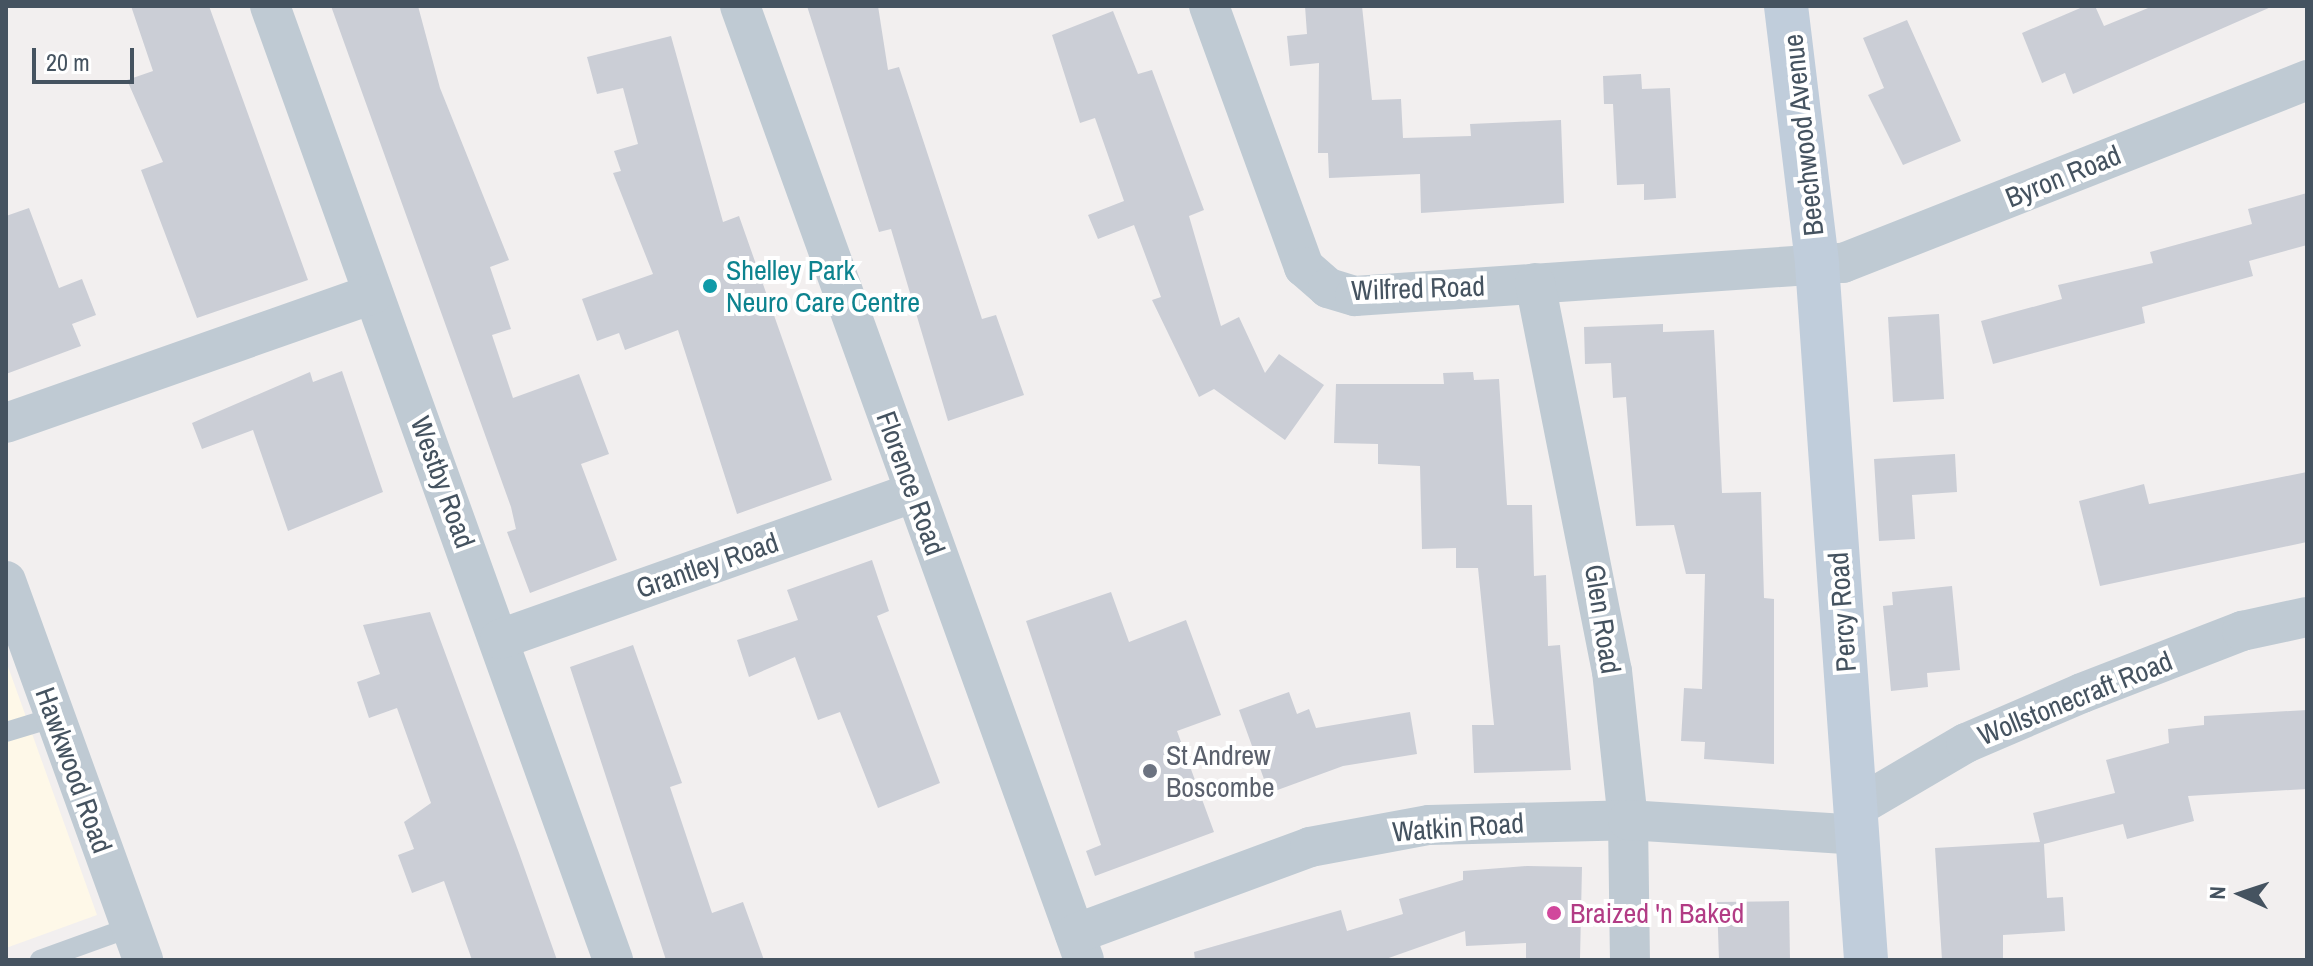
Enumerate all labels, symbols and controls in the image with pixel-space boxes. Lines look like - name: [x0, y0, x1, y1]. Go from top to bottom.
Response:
- scale bar: [36, 32, 138, 82]
- street label: Beechwood Avenue: [1776, 32, 1830, 238]
- text: 20 m: [46, 46, 90, 78]
- street label: Byron Road: [2001, 138, 2125, 214]
- place label: Shelley Park Neuro Care Centre: [726, 253, 920, 319]
- street label: Wilfred Road: [1350, 269, 1486, 307]
- marker: Shelley Park Neuro Care Centre: [701, 277, 719, 295]
- street label: Florence Road: [869, 407, 953, 559]
- street label: Westby Road: [404, 412, 482, 552]
- street label: Grantley Road: [632, 525, 782, 605]
- street label: Percy Road: [1821, 551, 1863, 673]
- street label: Glen Road: [1578, 562, 1628, 676]
- street label: Wollstonecraft Road: [1973, 644, 2177, 752]
- street label: Hawkwood Road: [29, 683, 119, 857]
- place label: St Andrew Boscombe: [1166, 738, 1274, 804]
- marker: St Andrew Boscombe: [1141, 762, 1159, 780]
- street label: Watkin Road: [1391, 806, 1525, 848]
- north arrow: [2201, 854, 2281, 934]
- text: N: [2202, 885, 2232, 900]
- place label: Braized 'n Baked: [1570, 896, 1744, 930]
- marker: Braized 'n Baked: [1545, 904, 1563, 922]

